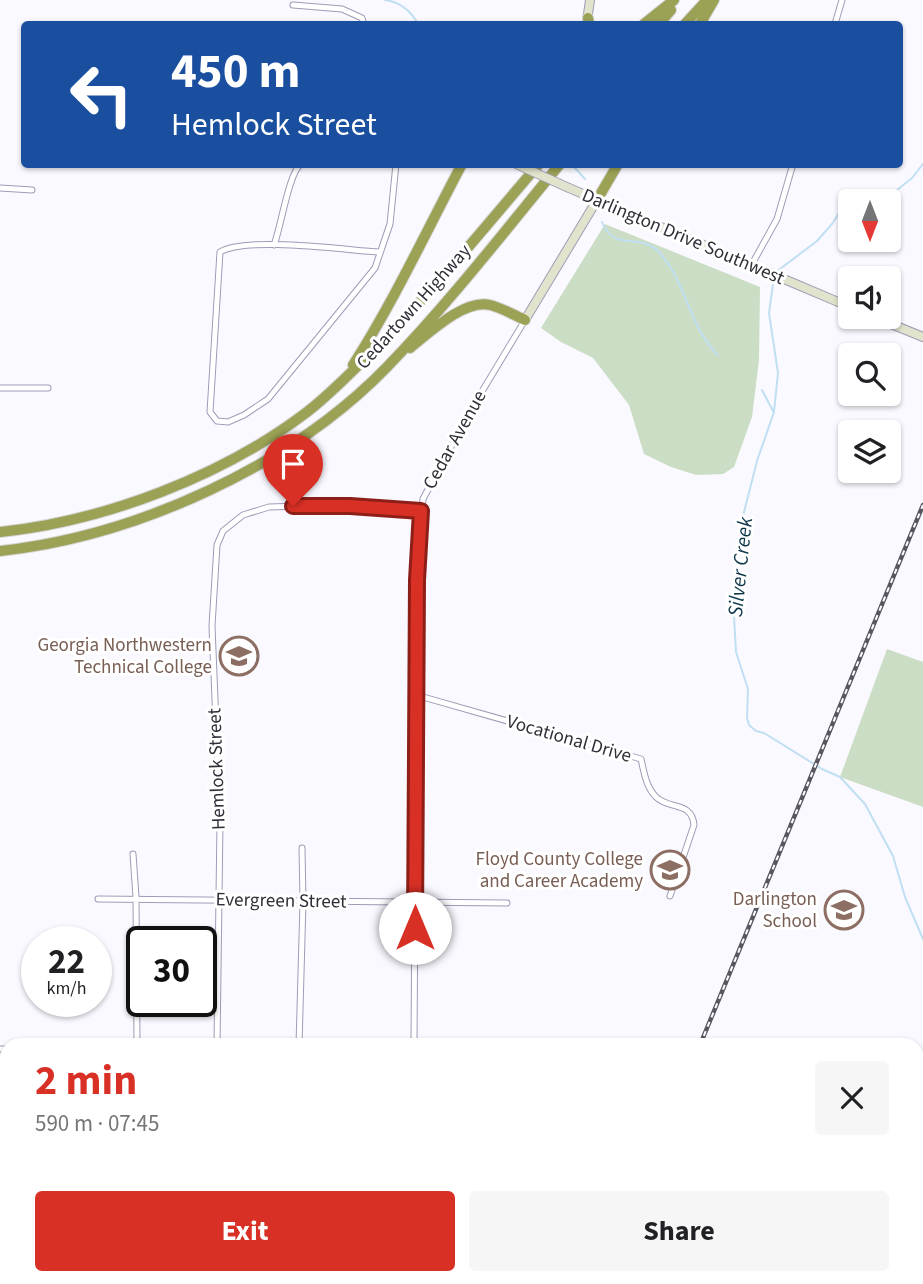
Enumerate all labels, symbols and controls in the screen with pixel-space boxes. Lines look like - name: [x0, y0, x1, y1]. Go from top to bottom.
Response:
- text: 450 m: [171, 37, 300, 107]
- icon: left: [56, 49, 147, 140]
- text: Hemlock Street: [171, 102, 377, 148]
- street label: Darlington Drive Southwest: [578, 182, 789, 292]
- north arrow: [838, 189, 901, 252]
- map controls: [838, 189, 901, 483]
- street label: Cedartown Highway: [350, 238, 478, 376]
- button: sound: [838, 266, 901, 329]
- button: search: [838, 343, 901, 406]
- street label: Cedar Avenue: [417, 386, 493, 494]
- button: layers: [838, 420, 901, 483]
- pin: [263, 434, 323, 506]
- icon: arrive: [274, 445, 312, 483]
- water label: Silver Creek: [720, 515, 760, 618]
- place label: Georgia Northwestern Technical College: [37, 632, 212, 681]
- school or university icon: Georgia Northwestern Technical College: [218, 635, 260, 677]
- street label: Hemlock Street: [201, 707, 233, 831]
- street label: Vocational Drive: [503, 708, 635, 770]
- place label: Floyd County College and Career Academy: [476, 846, 643, 895]
- school or university icon: Floyd County College and Career Academy: [649, 849, 691, 891]
- street label: Evergreen Street: [215, 886, 347, 916]
- place label: Darlington School: [733, 886, 817, 935]
- school or university icon: Darlington School: [823, 889, 865, 931]
- position arrow: [378, 891, 452, 965]
- speed limit sign: 30: [126, 926, 217, 1017]
- text: 22: [48, 937, 85, 987]
- text: km/h: [47, 976, 86, 1001]
- text: 2 min: [35, 1051, 137, 1111]
- button: close: [815, 1061, 889, 1135]
- text: 590 m · 07:45: [35, 1107, 159, 1140]
- button: Exit: [35, 1191, 455, 1271]
- button: Share: [469, 1191, 889, 1271]

